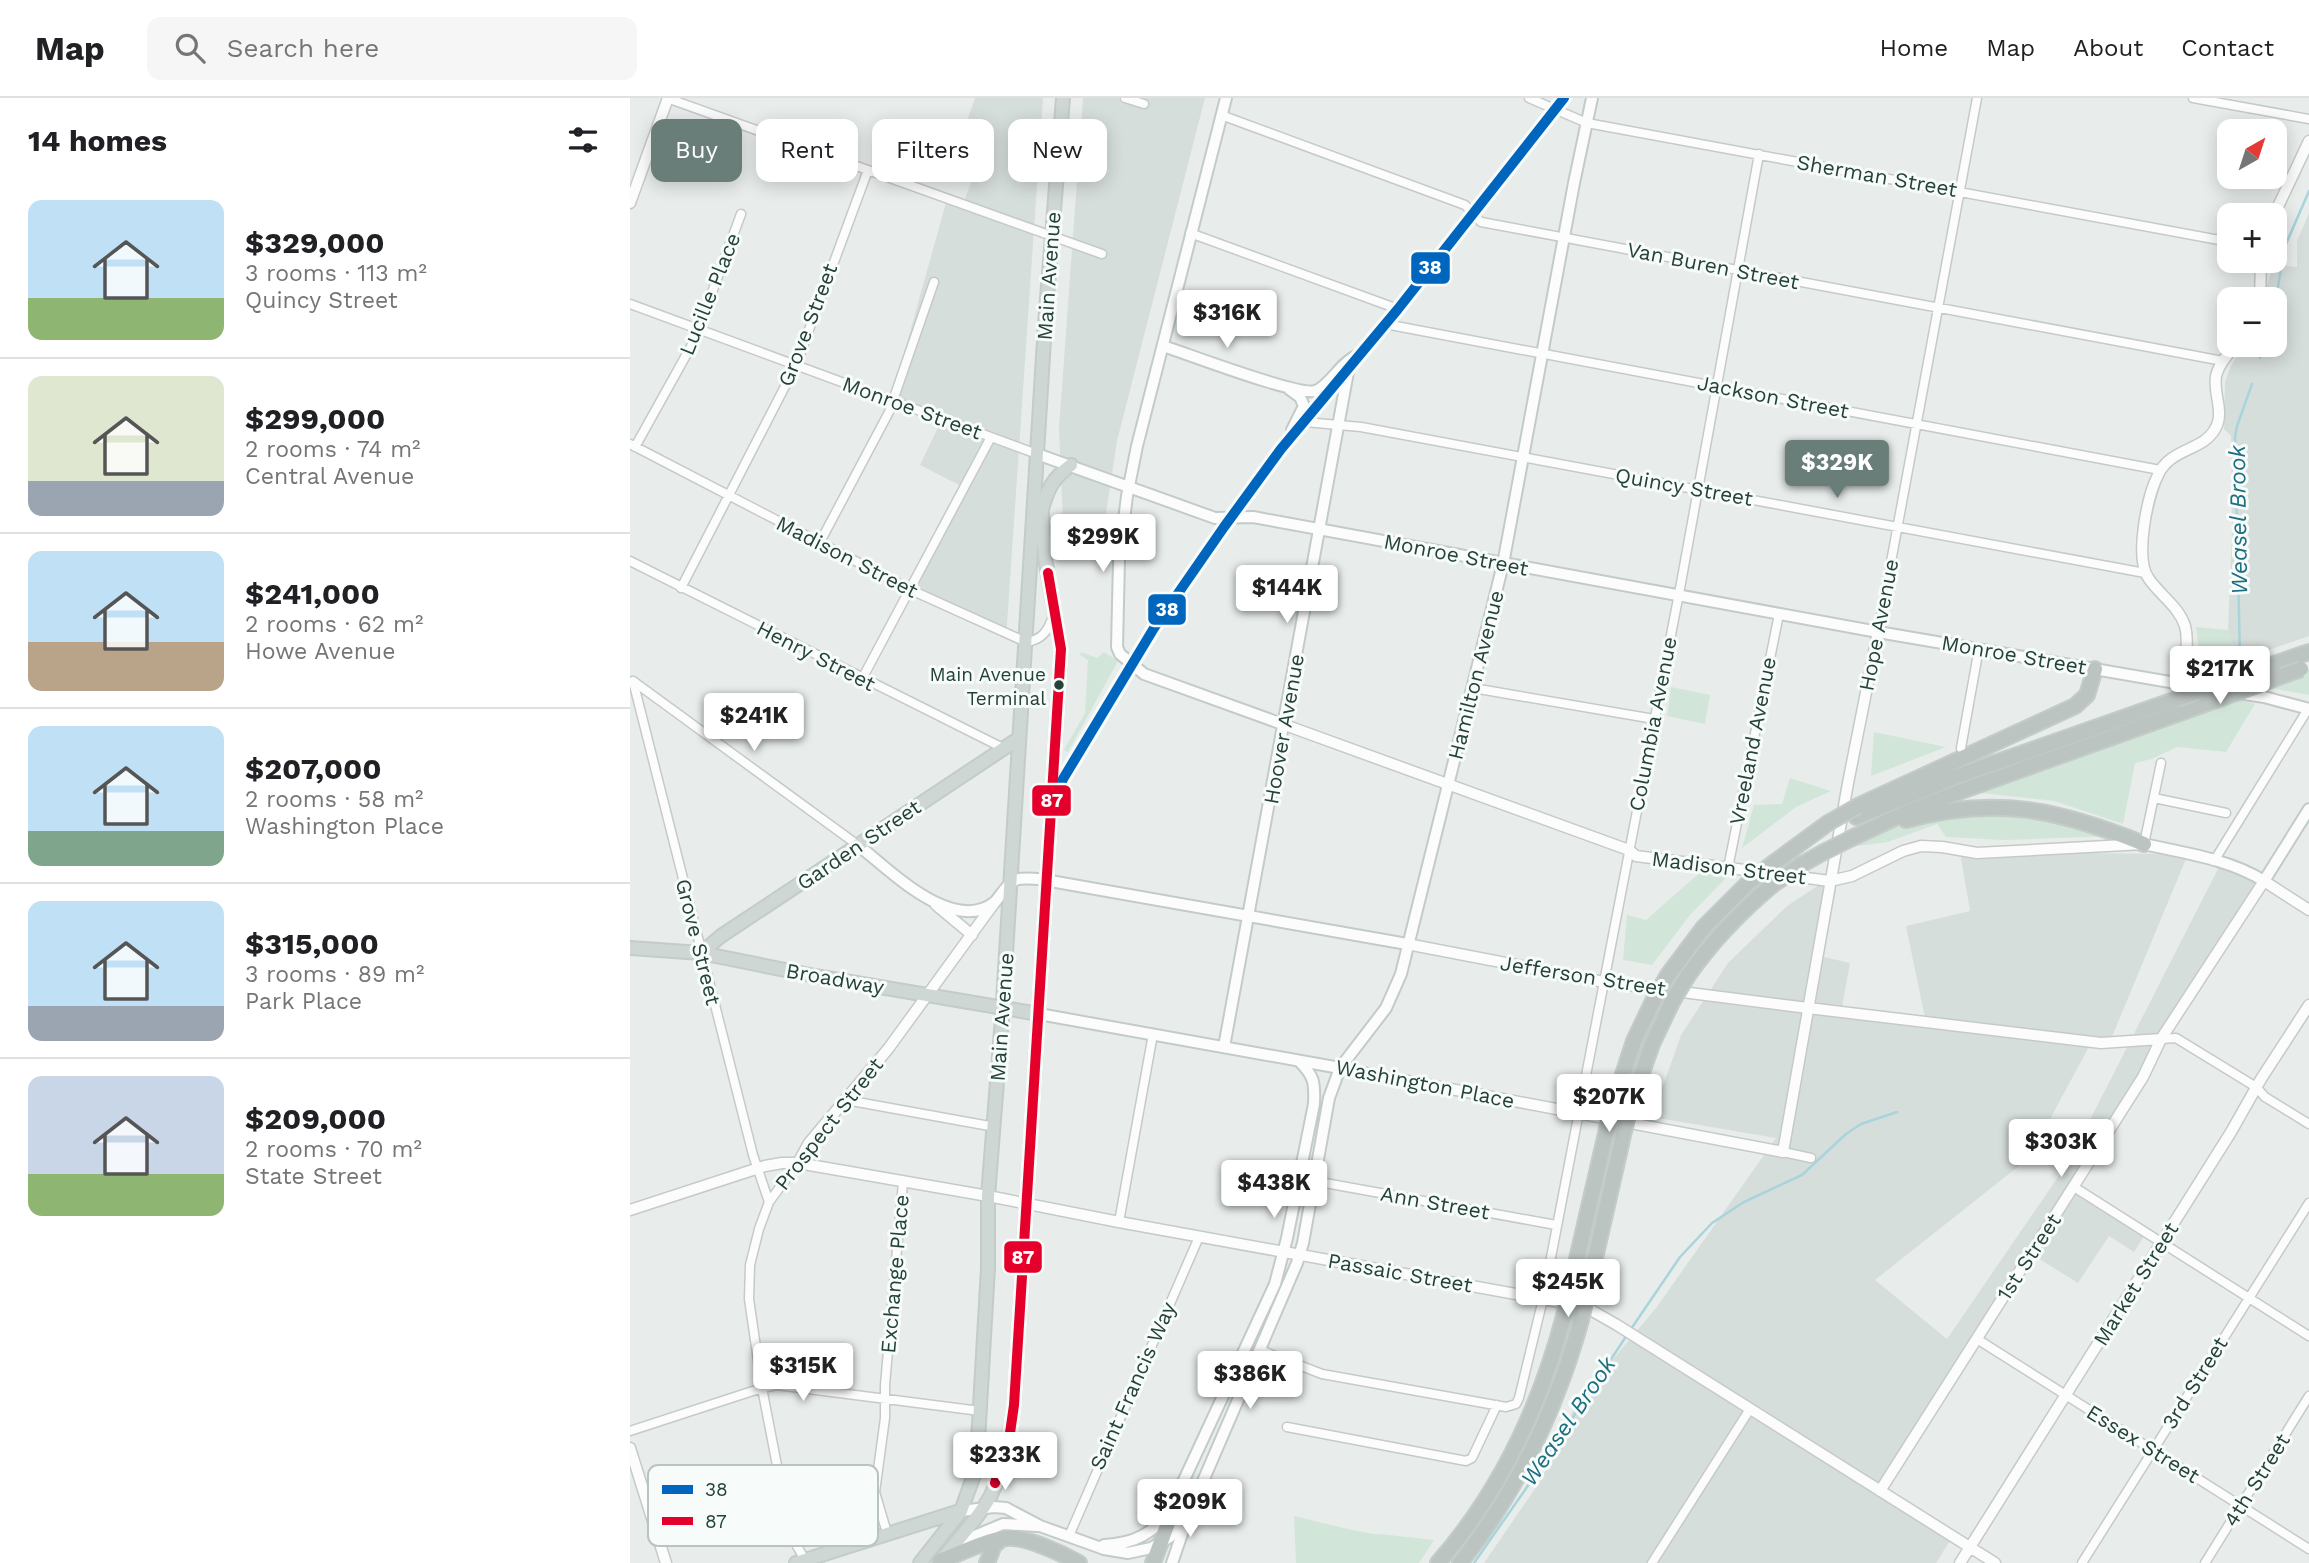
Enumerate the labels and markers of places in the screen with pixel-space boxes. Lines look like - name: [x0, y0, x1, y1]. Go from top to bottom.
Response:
- pin: $316K: [1178, 290, 1276, 350]
- pin: $329K: [1788, 440, 1886, 500]
- pin: $299K: [1054, 514, 1152, 574]
- pin: $144K: [1238, 566, 1336, 625]
- pin: $217K: [2171, 646, 2269, 706]
- place label: Main Avenue Terminal: [929, 663, 1046, 710]
- marker: Main Avenue Terminal: [1052, 678, 1066, 692]
- pin: $241K: [705, 694, 803, 753]
- pin: $207K: [1560, 1074, 1658, 1134]
- pin: $303K: [2012, 1119, 2110, 1179]
- pin: $438K: [1225, 1160, 1323, 1220]
- pin: $245K: [1519, 1260, 1617, 1319]
- pin: $315K: [754, 1344, 852, 1403]
- pin: $386K: [1201, 1352, 1299, 1411]
- pin: $233K: [956, 1432, 1054, 1492]
- pin: $209K: [1141, 1480, 1239, 1539]

